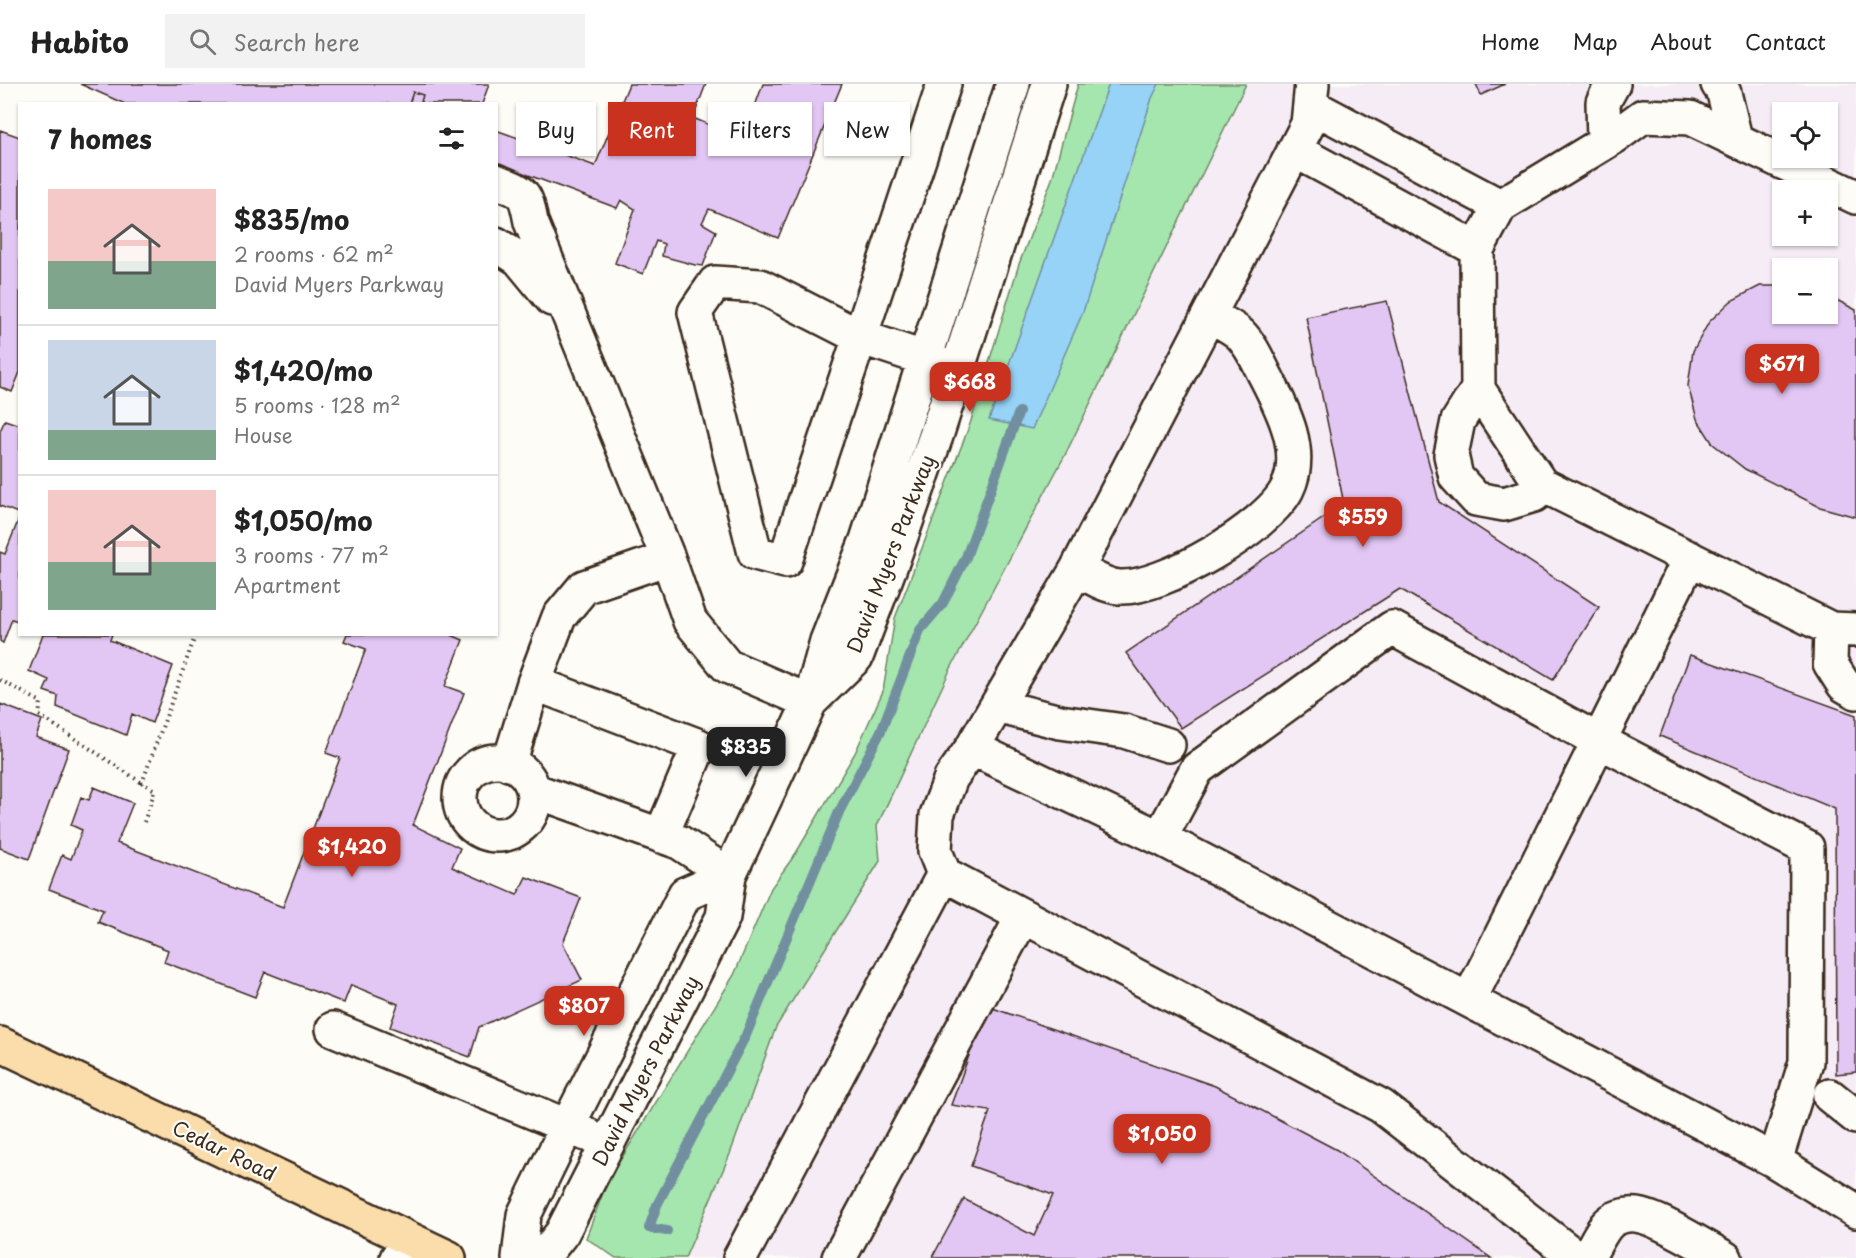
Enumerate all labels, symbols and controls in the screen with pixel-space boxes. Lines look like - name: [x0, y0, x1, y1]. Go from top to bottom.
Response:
- search box: [165, 14, 585, 68]
- text: Habito: [30, 20, 129, 63]
- icon: search: [186, 25, 219, 58]
- text: Search here: [234, 25, 360, 58]
- text: Home: [1481, 25, 1540, 57]
- text: Map: [1573, 25, 1618, 57]
- text: About: [1651, 25, 1712, 57]
- text: Contact: [1745, 25, 1826, 57]
- chip: Buy: [516, 102, 596, 156]
- chip: Rent: [608, 102, 696, 156]
- chip: Filters: [708, 102, 812, 156]
- chip: New: [824, 102, 910, 156]
- map controls: [1772, 102, 1838, 324]
- button: locate: [1772, 102, 1838, 168]
- text: 7 homes: [48, 119, 152, 158]
- icon: filters: [435, 122, 468, 155]
- button: +: [1772, 180, 1838, 246]
- text: $835/mo: [234, 200, 349, 239]
- icon: home: [96, 213, 168, 285]
- text: 2 rooms · 62 m²: [234, 239, 394, 269]
- button: −: [1772, 258, 1838, 324]
- text: David Myers Parkway: [234, 269, 444, 299]
- pin: $671: [1746, 344, 1818, 395]
- text: $671: [1759, 348, 1805, 378]
- text: $1,420/mo: [234, 351, 373, 390]
- pin: $668: [934, 362, 1006, 413]
- icon: home: [96, 364, 168, 436]
- text: $668: [944, 366, 996, 396]
- text: 5 rooms · 128 m²: [234, 390, 400, 420]
- text: House: [234, 420, 293, 450]
- street label: David Myers Parkway: [838, 450, 942, 657]
- pin: $559: [1327, 497, 1399, 548]
- text: $1,050/mo: [234, 501, 373, 540]
- text: $559: [1338, 501, 1388, 531]
- icon: home: [96, 514, 168, 586]
- text: 3 rooms · 77 m²: [234, 540, 389, 570]
- text: Apartment: [234, 570, 341, 600]
- pin: $835: [710, 727, 782, 778]
- text: $835: [721, 731, 771, 761]
- pin: $1,420: [303, 827, 401, 878]
- text: $1,420: [317, 831, 387, 861]
- street label: David Myers Parkway: [584, 970, 706, 1171]
- pin: $807: [548, 986, 620, 1037]
- text: $807: [558, 990, 610, 1020]
- street label: Cedar Road: [167, 1112, 281, 1188]
- pin: $1,050: [1113, 1114, 1211, 1165]
- text: $1,050: [1127, 1118, 1197, 1148]

